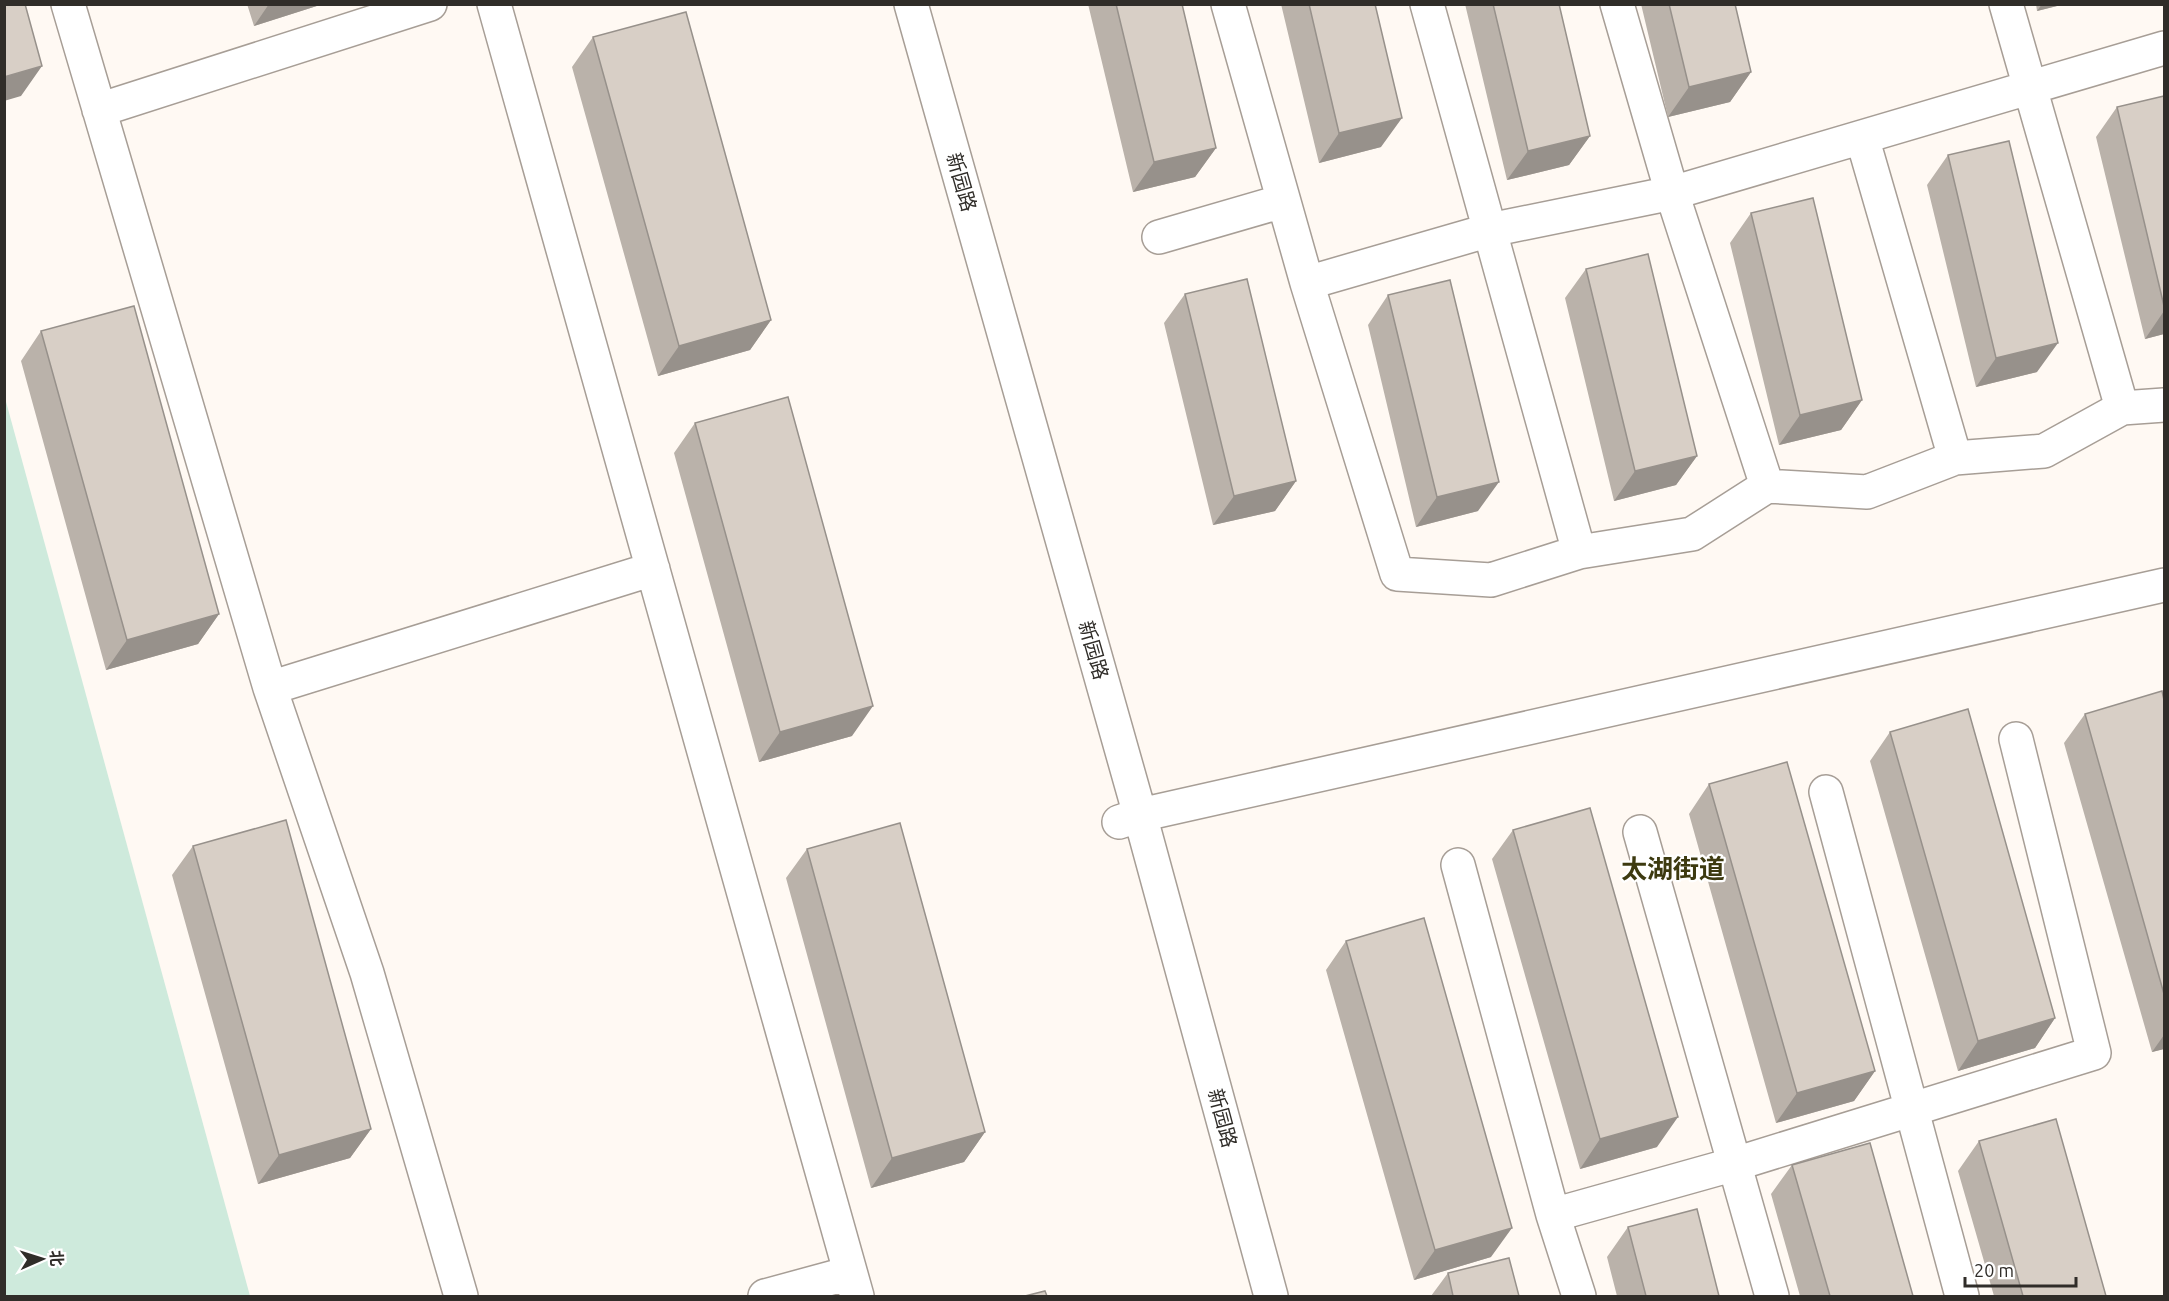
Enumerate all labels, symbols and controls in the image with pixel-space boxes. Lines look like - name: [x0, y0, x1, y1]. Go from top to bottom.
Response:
- street label: 新园路: [943, 150, 981, 214]
- street label: 新园路: [1075, 618, 1113, 682]
- district label: 太湖街道: [1621, 854, 1725, 883]
- street label: 新园路: [1204, 1086, 1242, 1150]
- north arrow: [12, 1229, 72, 1289]
- text: 北: [48, 1250, 66, 1267]
- scale bar: [1965, 1250, 2076, 1288]
- text: 20 m: [1974, 1260, 2014, 1280]

